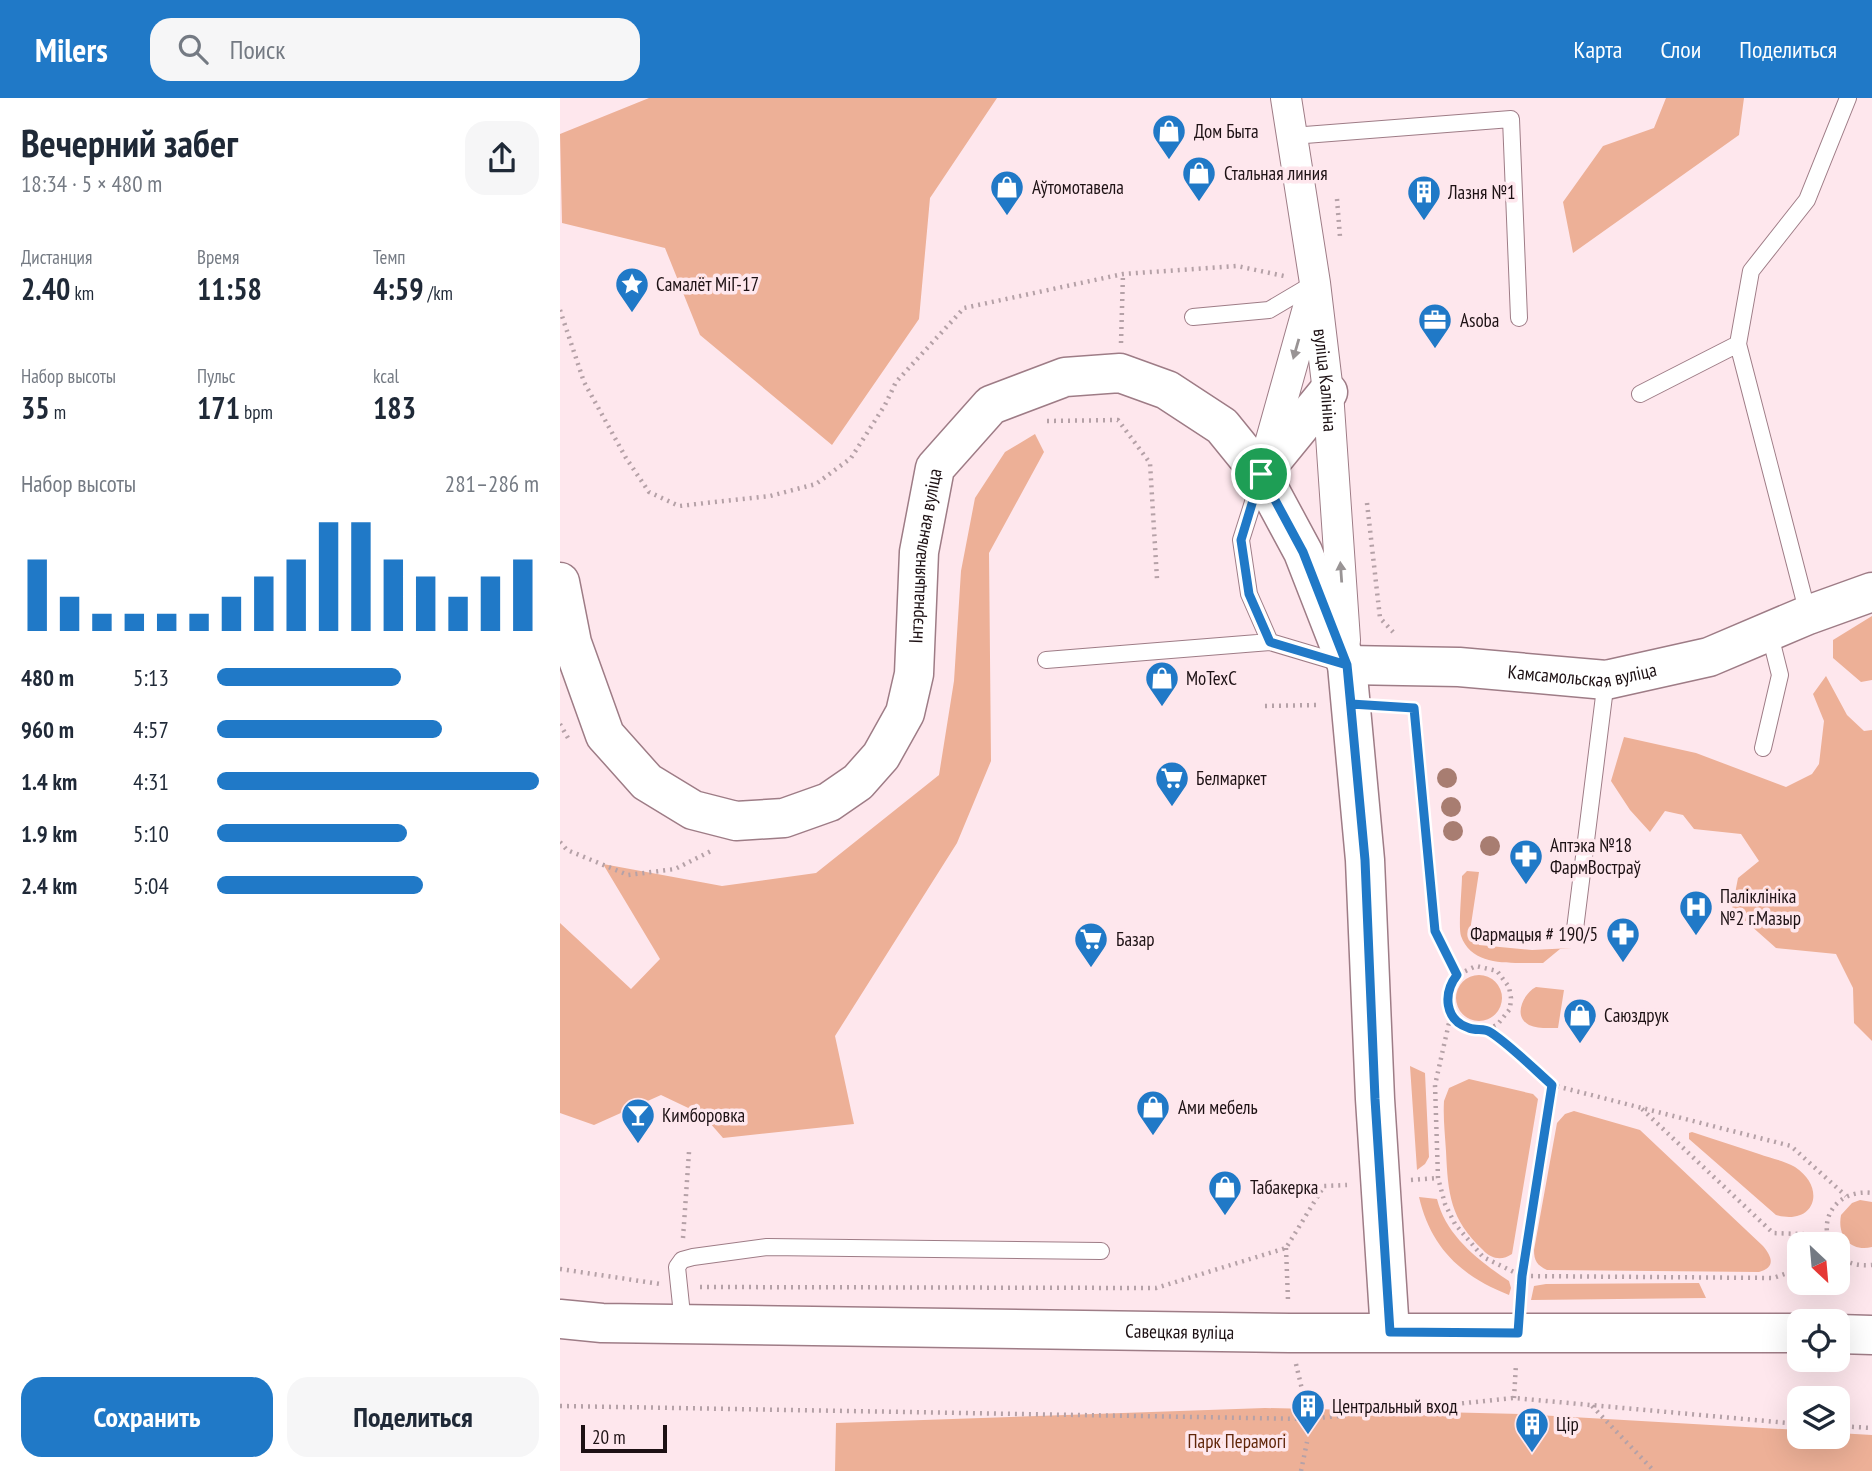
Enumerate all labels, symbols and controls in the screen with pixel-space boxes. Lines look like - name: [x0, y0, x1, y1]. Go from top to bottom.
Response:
- search box: [150, 18, 640, 81]
- text: Milers: [35, 28, 108, 71]
- icon: search: [174, 30, 212, 68]
- text: Поиск: [230, 33, 285, 66]
- text: Карта: [1574, 34, 1622, 65]
- text: Слои: [1660, 34, 1701, 65]
- text: Поделиться: [1739, 34, 1837, 65]
- shop icon: Дом Быта: [1150, 112, 1188, 161]
- text: Вечерний забег: [21, 118, 238, 167]
- place label: Дом Быта: [1194, 119, 1259, 143]
- button: share: [465, 121, 539, 195]
- shop icon: Стальная линия: [1180, 154, 1218, 203]
- place label: Стальная линия: [1224, 161, 1328, 185]
- shop icon: Аўтомотавела: [988, 168, 1026, 217]
- text: 18:34 · 5 × 480 m: [21, 169, 162, 198]
- building icon: Лазня №1: [1405, 173, 1443, 222]
- place label: Аўтомотавела: [1032, 175, 1124, 199]
- place label: Лазня №1: [1447, 180, 1516, 204]
- text: Дистанция: [21, 245, 92, 269]
- text: Время: [197, 245, 239, 269]
- text: Темп: [373, 245, 405, 269]
- place icon: Самалёт МіГ-17: [613, 265, 651, 314]
- text: 2.40: [21, 269, 70, 308]
- text: 11:58: [197, 269, 262, 308]
- text: 4:59: [373, 269, 424, 308]
- place label: Самалёт МіГ-17: [656, 272, 759, 296]
- text: km: [70, 281, 94, 305]
- text: /km: [424, 281, 453, 305]
- office icon: Asoba: [1416, 301, 1454, 350]
- place label: Asoba: [1460, 308, 1499, 332]
- street label: вуліца Калініна: [1309, 327, 1343, 432]
- one-way arrow: [1291, 339, 1301, 360]
- text: Набор высоты: [21, 364, 116, 388]
- text: Пульс: [197, 364, 235, 388]
- text: kcal: [373, 364, 399, 388]
- text: 35: [21, 388, 50, 427]
- text: 171: [197, 388, 240, 427]
- text: 183: [373, 388, 416, 427]
- text: m: [50, 400, 66, 424]
- text: bpm: [240, 400, 273, 424]
- pin: [1231, 444, 1291, 504]
- icon: arrive: [1242, 455, 1280, 493]
- street label: Інтэрнацыянальная вуліца: [903, 466, 947, 644]
- text: Набор высоты: [21, 469, 136, 498]
- text: 281–286 m: [445, 469, 539, 498]
- one-way arrow: [1335, 561, 1346, 583]
- street label: Камсамольская вуліца: [1507, 657, 1659, 692]
- shop icon: MoTexC: [1143, 659, 1181, 708]
- text: 480 m: [21, 663, 74, 692]
- text: 5:13: [133, 663, 169, 692]
- place label: MoTexC: [1186, 666, 1237, 690]
- text: 960 m: [21, 715, 74, 744]
- text: 4:57: [133, 715, 169, 744]
- supermarket icon: Белмаркет: [1153, 759, 1191, 808]
- place label: Белмаркет: [1196, 766, 1268, 790]
- text: 1.4 km: [21, 767, 77, 796]
- text: 4:31: [133, 767, 169, 796]
- text: 1.9 km: [21, 819, 77, 848]
- text: 5:10: [133, 819, 169, 848]
- place label: Аптэка №18 ФармВостраў: [1550, 833, 1641, 879]
- pharmacy icon: Аптэка №18 ФармВостраў: [1507, 837, 1545, 886]
- text: 2.4 km: [21, 871, 77, 900]
- text: 5:04: [133, 871, 169, 900]
- place label: Паліклініка №2 г.Мазыр: [1720, 884, 1801, 930]
- hospital icon: Паліклініка №2 г.Мазыр: [1677, 888, 1715, 937]
- pharmacy icon: Фармацыя # 190/5: [1604, 915, 1642, 964]
- supermarket icon: Базар: [1072, 920, 1110, 969]
- place label: Фармацыя # 190/5: [1470, 922, 1598, 946]
- place label: Базар: [1116, 927, 1155, 951]
- shop icon: Саюздрук: [1561, 996, 1599, 1045]
- place label: Саюздрук: [1604, 1003, 1670, 1027]
- shop icon: Ами мебель: [1134, 1088, 1172, 1137]
- place label: Ами мебель: [1178, 1095, 1258, 1119]
- bar icon: Кимборовка: [619, 1096, 657, 1145]
- place label: Кимборовка: [662, 1103, 745, 1127]
- shop icon: Табакерка: [1206, 1168, 1244, 1217]
- place label: Табакерка: [1250, 1175, 1318, 1199]
- north arrow: [1787, 1232, 1850, 1295]
- map controls: [1787, 1232, 1850, 1449]
- button: locate: [1787, 1309, 1850, 1372]
- street label: Савецкая вуліца: [1125, 1319, 1234, 1344]
- button: Сохранить: [21, 1377, 273, 1457]
- button: Поделиться: [287, 1377, 539, 1457]
- button: layers: [1787, 1386, 1850, 1449]
- building icon: Центральный вход: [1289, 1387, 1327, 1436]
- place label: Центральный вход: [1332, 1394, 1458, 1418]
- building icon: Цір: [1513, 1405, 1551, 1454]
- place label: Цір: [1556, 1412, 1579, 1436]
- scale bar: [581, 1422, 667, 1454]
- text: 20 m: [592, 1425, 626, 1449]
- park label: Парк Перамогі: [1188, 1429, 1286, 1453]

